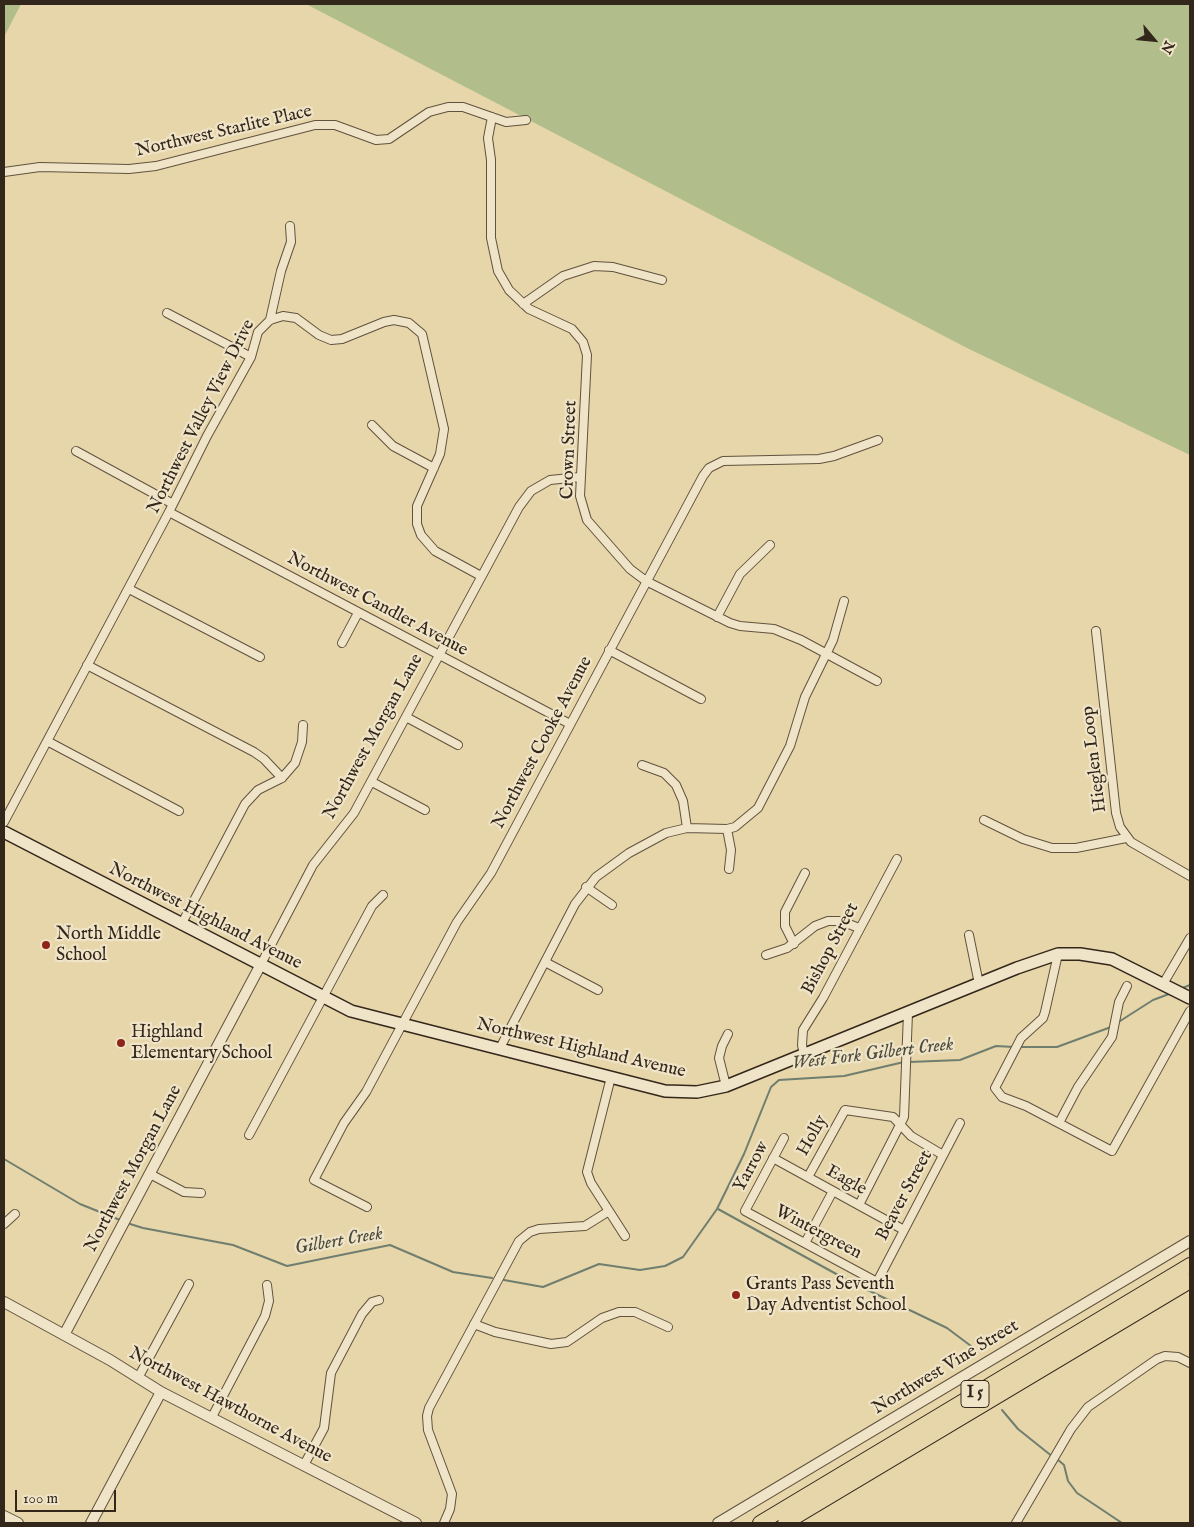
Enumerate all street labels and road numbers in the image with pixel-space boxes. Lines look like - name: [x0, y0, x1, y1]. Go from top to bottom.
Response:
- street label: Northwest Starlite Place: [134, 101, 314, 163]
- street label: Northwest Valley View Drive: [144, 316, 260, 518]
- street label: Crown Street: [557, 400, 583, 500]
- street label: Northwest Candler Avenue: [283, 548, 471, 662]
- street label: Northwest Morgan Lane: [320, 651, 428, 823]
- street label: Northwest Cooke Avenue: [488, 653, 598, 833]
- street label: Hieglen Loop: [1078, 705, 1112, 813]
- street label: Northwest Highland Avenue: [105, 859, 305, 975]
- street label: Bishop Street: [798, 899, 864, 999]
- street label: Northwest Highland Avenue: [474, 1014, 688, 1084]
- street label: Northwest Morgan Lane: [81, 1082, 187, 1256]
- street label: Holly: [793, 1112, 833, 1160]
- street label: Yarrow: [730, 1138, 774, 1196]
- street label: Beaver Street: [872, 1147, 938, 1245]
- street label: Eagle: [822, 1161, 870, 1201]
- street label: Wintergreen: [771, 1201, 865, 1265]
- street label: Northwest Vine Street: [869, 1316, 1023, 1420]
- street label: Northwest Hawthorne Avenue: [125, 1343, 335, 1469]
- road number: I 5: [961, 1380, 989, 1408]

